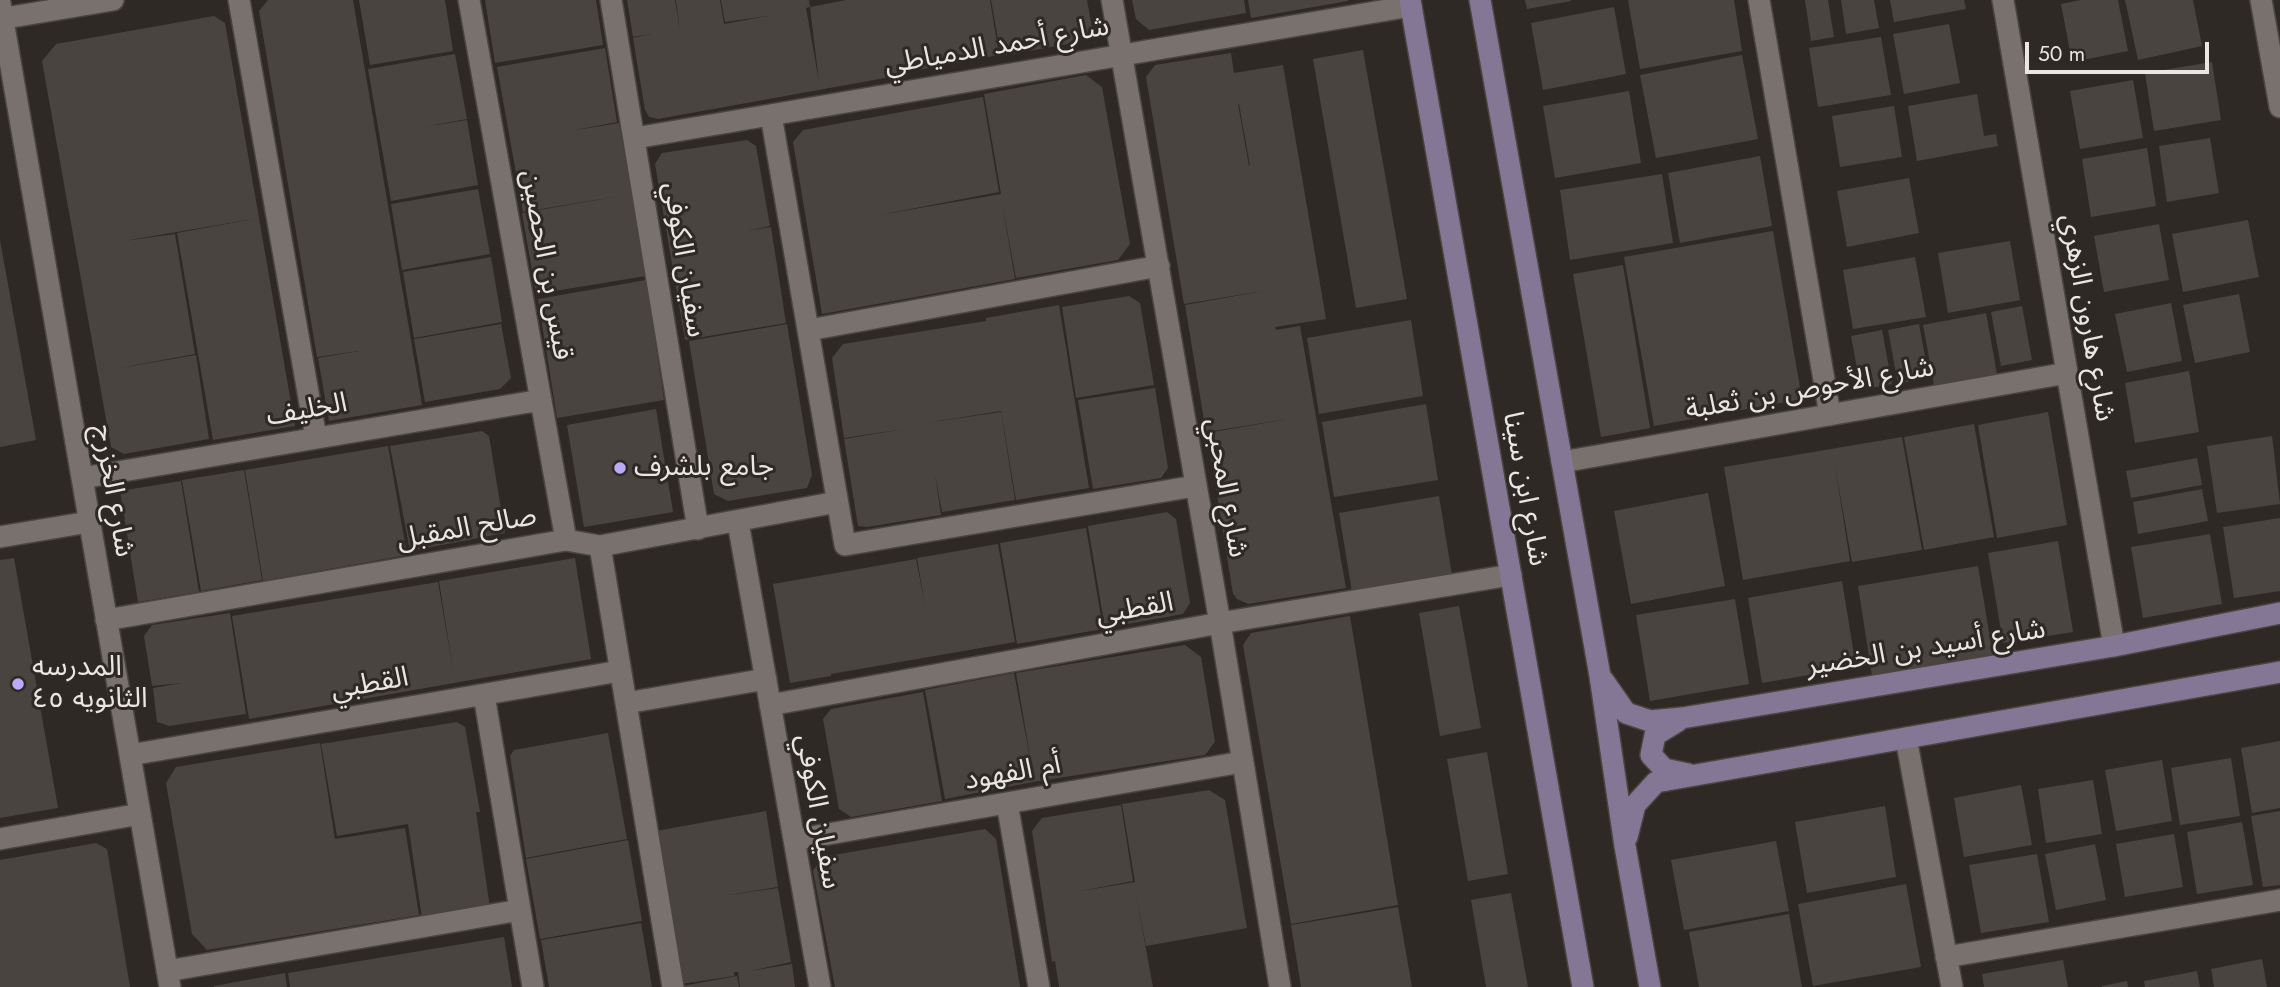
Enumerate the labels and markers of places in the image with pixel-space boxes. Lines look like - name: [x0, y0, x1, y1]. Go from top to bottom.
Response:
- place label: جامع بلشرف: [634, 451, 774, 485]
- marker: جامع بلشرف: [612, 460, 628, 476]
- place label: المدرسه الثانويه ٤٥: [32, 651, 148, 717]
- marker: المدرسه الثانويه ٤٥: [10, 676, 26, 692]

